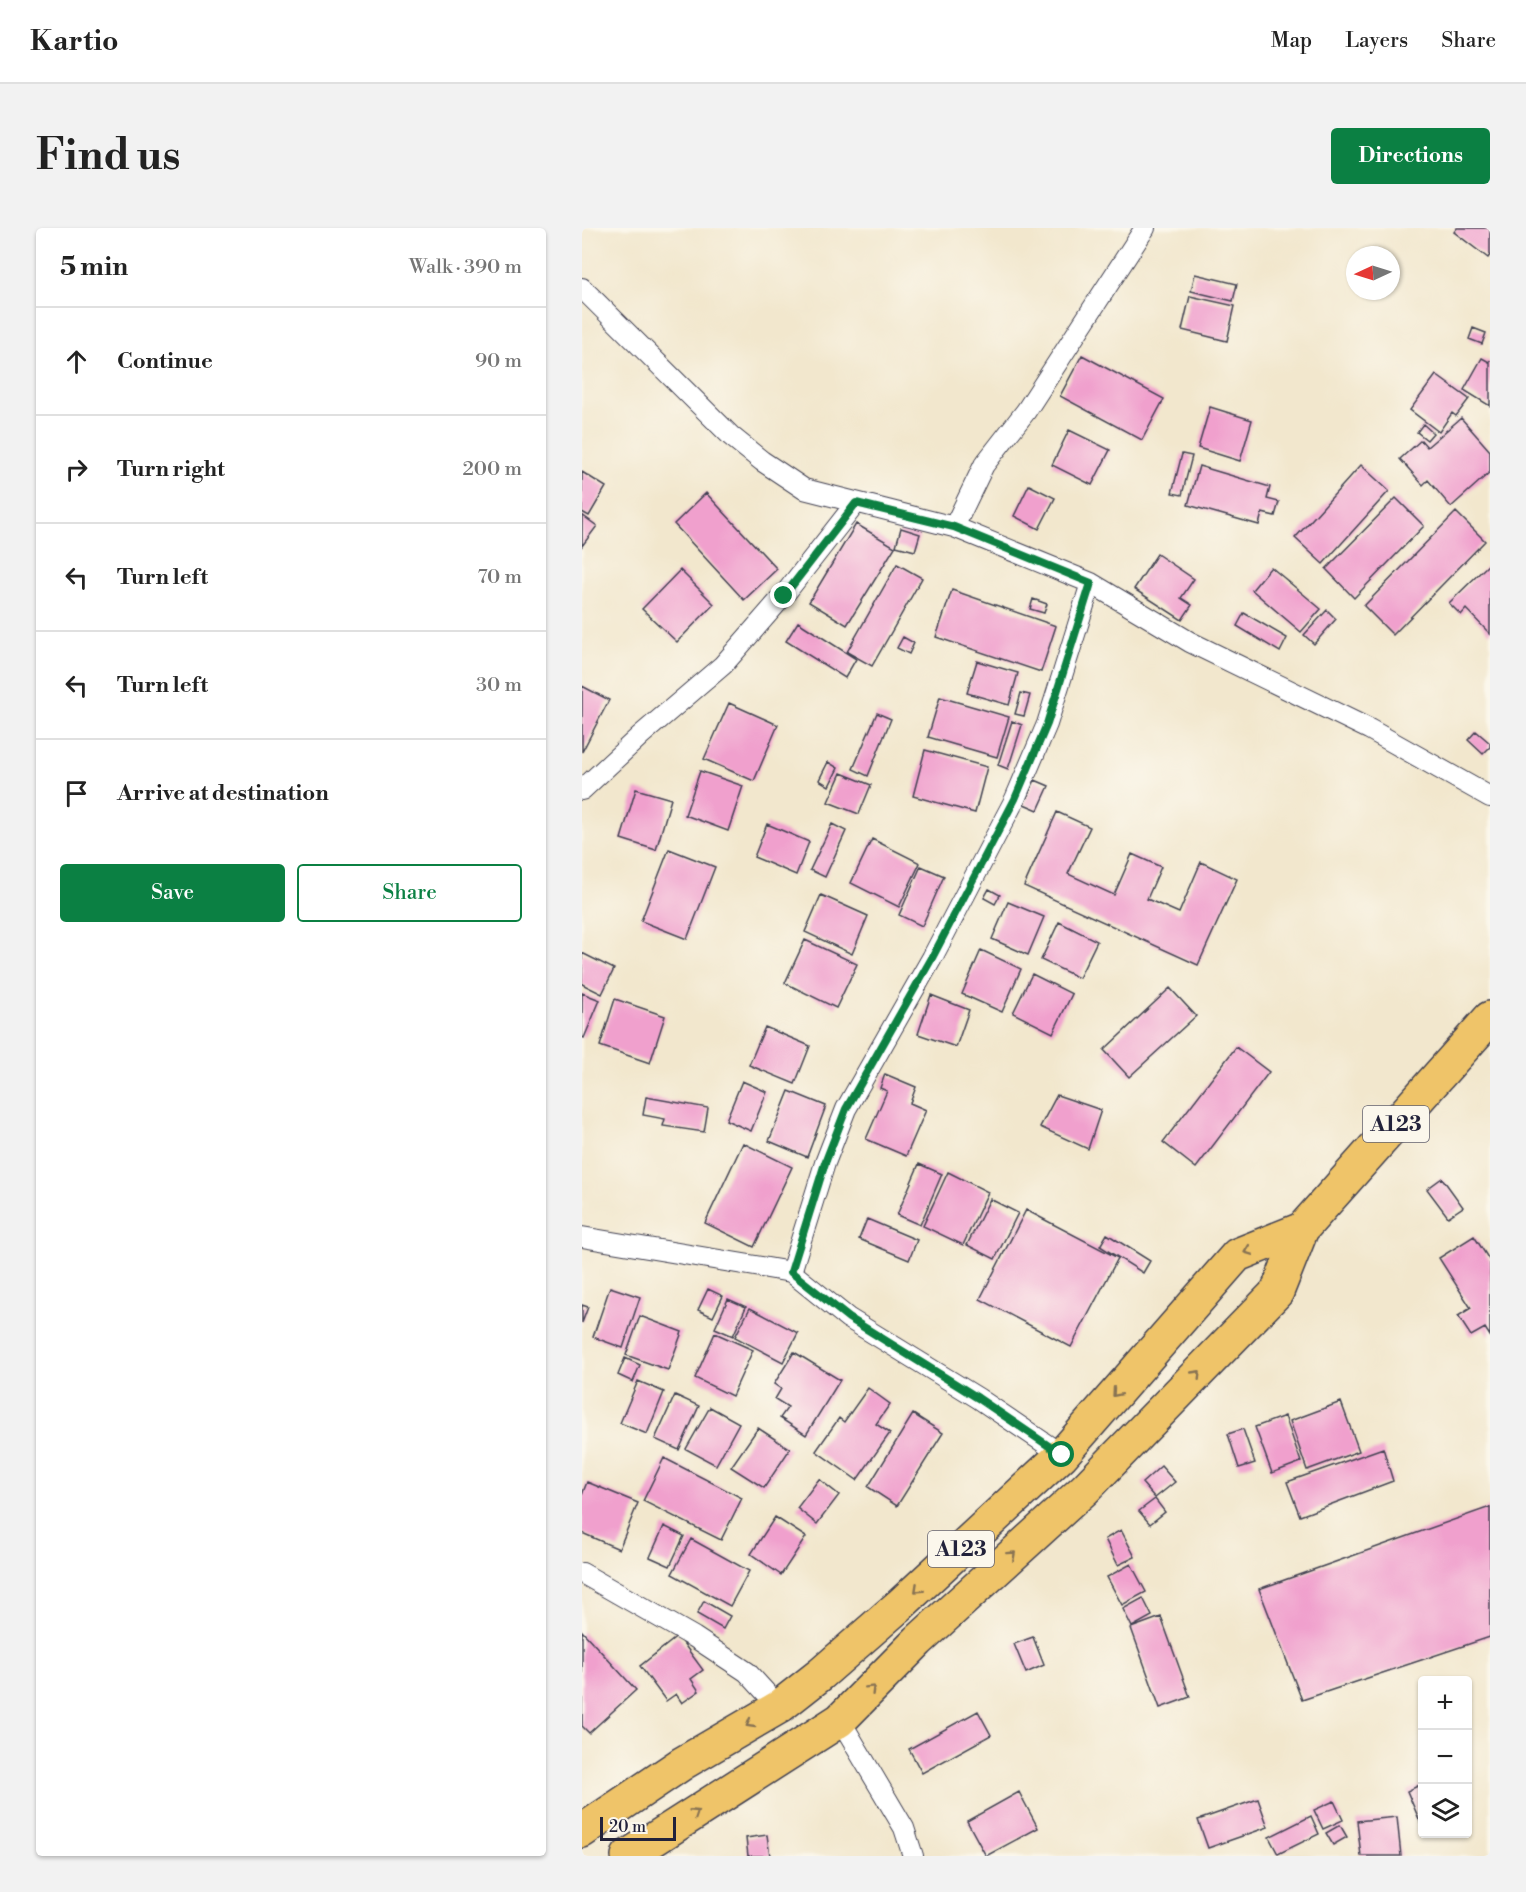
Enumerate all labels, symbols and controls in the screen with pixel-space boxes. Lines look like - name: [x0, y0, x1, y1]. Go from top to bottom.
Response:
- text: Kartio: [30, 24, 119, 59]
- text: Map: [1271, 28, 1312, 54]
- text: Layers: [1345, 28, 1408, 54]
- text: Share: [1441, 28, 1496, 54]
- button: Directions: [1331, 128, 1490, 184]
- text: Find us: [36, 130, 180, 183]
- north arrow: [1346, 246, 1400, 300]
- text: 5 min: [60, 251, 128, 283]
- text: Walk · 390 m: [409, 255, 522, 280]
- icon: ahead: [60, 345, 93, 378]
- text: Continue: [117, 348, 213, 375]
- text: 90 m: [475, 349, 522, 374]
- icon: right: [60, 453, 93, 486]
- text: Turn right: [117, 456, 225, 483]
- text: 200 m: [462, 457, 522, 482]
- icon: left: [60, 561, 93, 594]
- text: Turn left: [117, 564, 208, 591]
- text: 70 m: [478, 565, 522, 590]
- route end: [770, 582, 796, 608]
- icon: left: [60, 669, 93, 702]
- text: Turn left: [117, 672, 208, 699]
- text: 30 m: [476, 673, 522, 698]
- icon: arrive: [60, 777, 93, 810]
- text: Arrive at destination: [117, 780, 329, 807]
- button: Save: [60, 864, 285, 922]
- button: Share: [297, 864, 522, 922]
- road number: A123: [1363, 1106, 1429, 1142]
- one-way arrow: [1243, 1244, 1254, 1256]
- one-way arrow: [1189, 1371, 1200, 1382]
- one-way arrow: [1112, 1386, 1123, 1397]
- route start: [1048, 1441, 1074, 1467]
- road number: A123: [928, 1531, 994, 1567]
- one-way arrow: [1006, 1551, 1016, 1562]
- one-way arrow: [914, 1581, 925, 1592]
- map controls: [1418, 1676, 1472, 1838]
- button: +: [1418, 1676, 1472, 1730]
- one-way arrow: [864, 1685, 875, 1695]
- one-way arrow: [746, 1716, 756, 1728]
- button: −: [1418, 1730, 1472, 1784]
- button: layers: [1418, 1784, 1472, 1838]
- one-way arrow: [688, 1809, 699, 1820]
- scale bar: [600, 1814, 676, 1842]
- text: 20 m: [609, 1817, 646, 1837]

